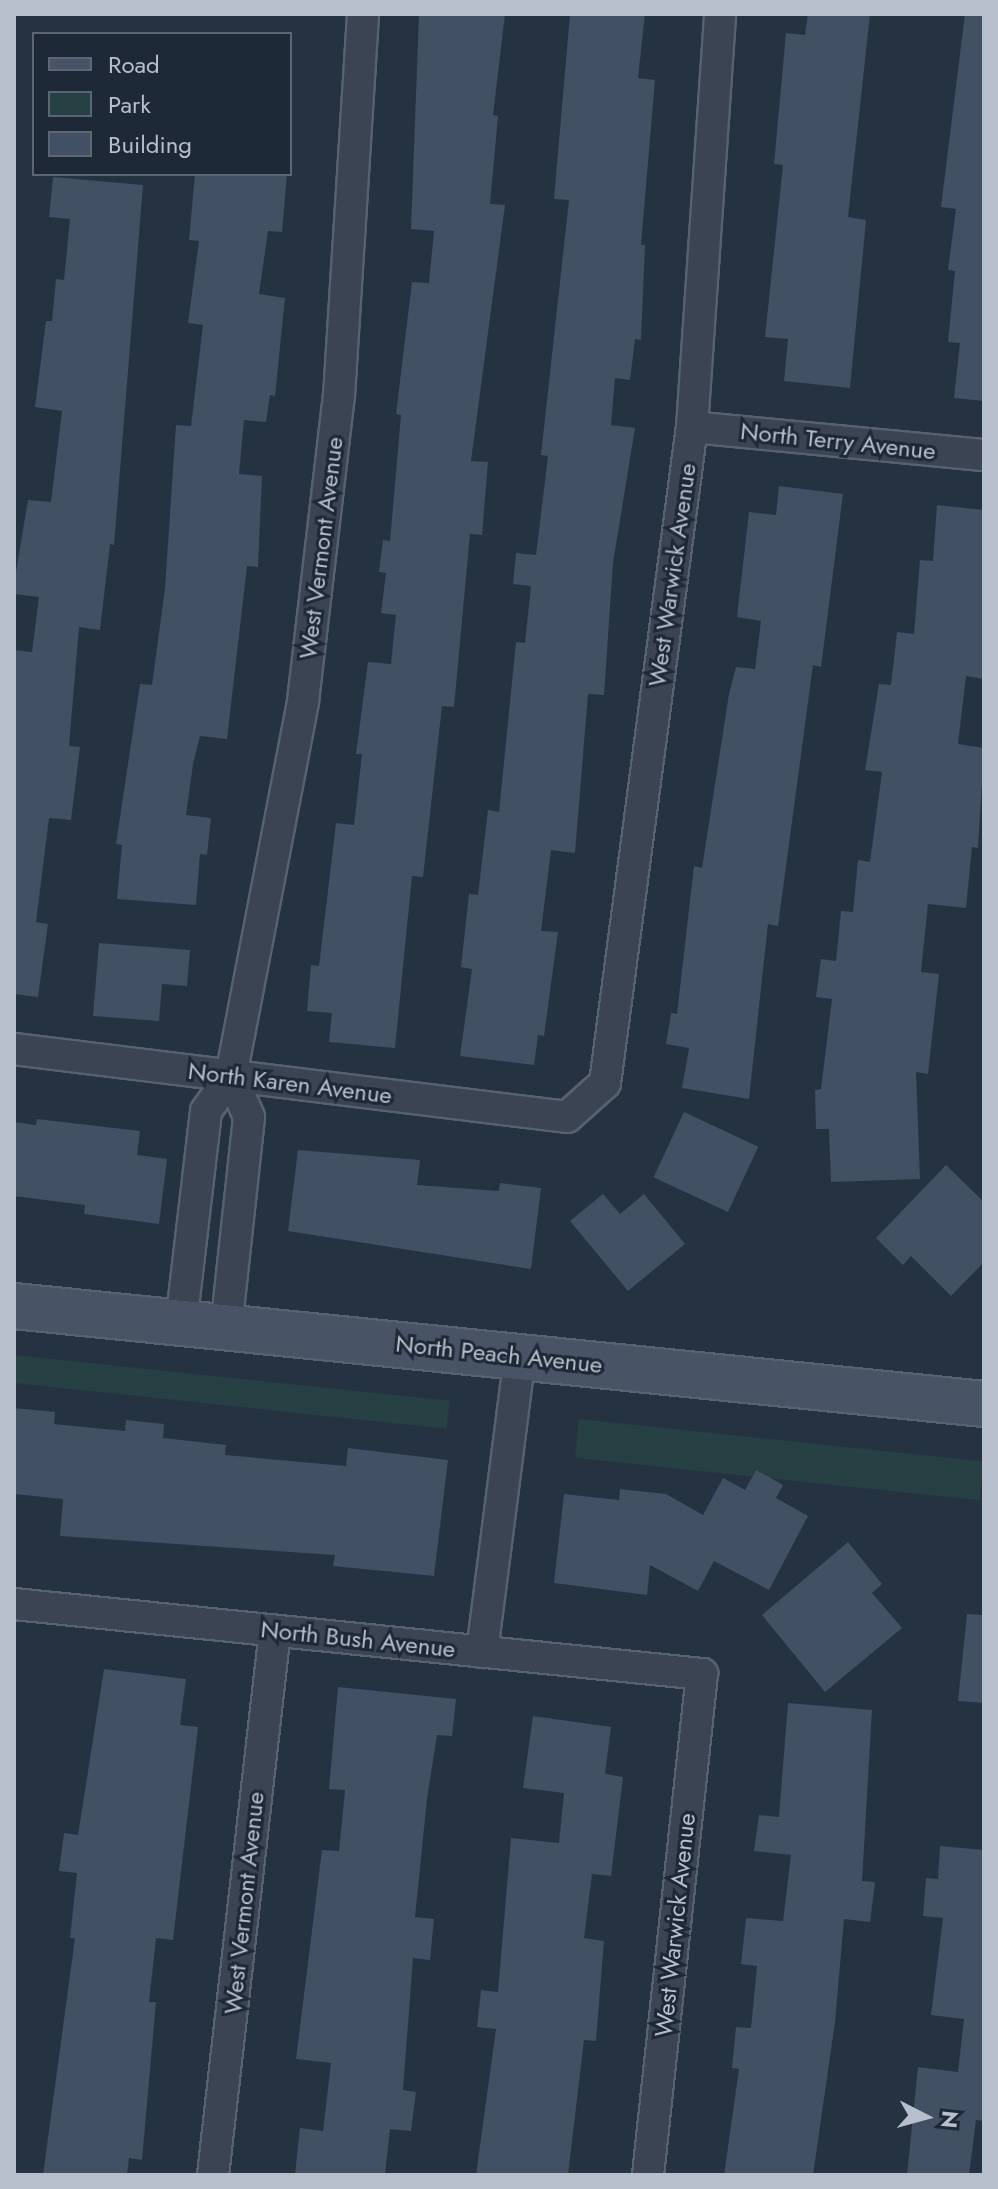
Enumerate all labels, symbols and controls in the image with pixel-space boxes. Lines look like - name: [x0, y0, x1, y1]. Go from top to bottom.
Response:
- legend: [32, 32, 292, 176]
- text: Road: [108, 47, 160, 82]
- text: Park: [108, 87, 151, 122]
- text: Building: [108, 127, 192, 162]
- street label: North Terry Avenue: [739, 416, 937, 466]
- street label: West Vermont Avenue: [293, 435, 349, 661]
- street label: West Warwick Avenue: [642, 461, 702, 689]
- street label: North Karen Avenue: [186, 1056, 394, 1110]
- street label: North Peach Avenue: [394, 1329, 604, 1379]
- street label: North Bush Avenue: [259, 1614, 457, 1664]
- street label: West Vermont Avenue: [218, 1790, 270, 2016]
- street label: West Warwick Avenue: [649, 1811, 701, 2039]
- north arrow: [886, 2077, 966, 2157]
- text: N: [933, 2109, 967, 2130]

